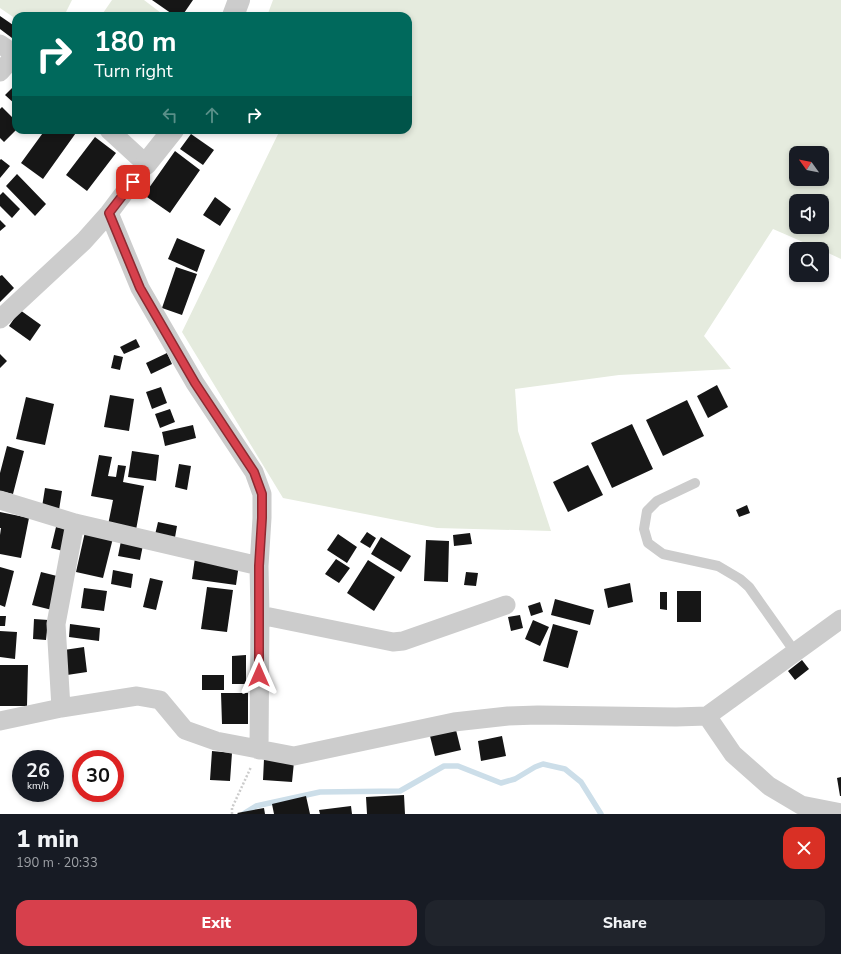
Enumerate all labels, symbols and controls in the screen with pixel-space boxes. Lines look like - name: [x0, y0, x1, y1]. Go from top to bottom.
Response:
- text: 180 m: [94, 23, 177, 61]
- icon: right: [28, 28, 80, 80]
- text: Turn right: [94, 59, 173, 83]
- icon: left: [159, 104, 181, 126]
- icon: ahead: [201, 104, 223, 126]
- icon: right: [243, 104, 265, 126]
- north arrow: [789, 146, 829, 186]
- map controls: [789, 146, 829, 282]
- pin: [116, 165, 150, 199]
- icon: arrive: [122, 171, 144, 193]
- button: sound: [789, 194, 829, 234]
- button: search: [789, 242, 829, 282]
- position arrow: [238, 654, 280, 696]
- speed limit sign: 30: [72, 750, 124, 802]
- text: 26: [26, 757, 50, 784]
- text: km/h: [27, 779, 49, 793]
- text: 1 min: [16, 823, 79, 855]
- button: close: [783, 827, 825, 869]
- text: 190 m · 20:33: [16, 854, 98, 872]
- button: Exit: [16, 900, 417, 946]
- button: Share: [425, 900, 825, 946]

